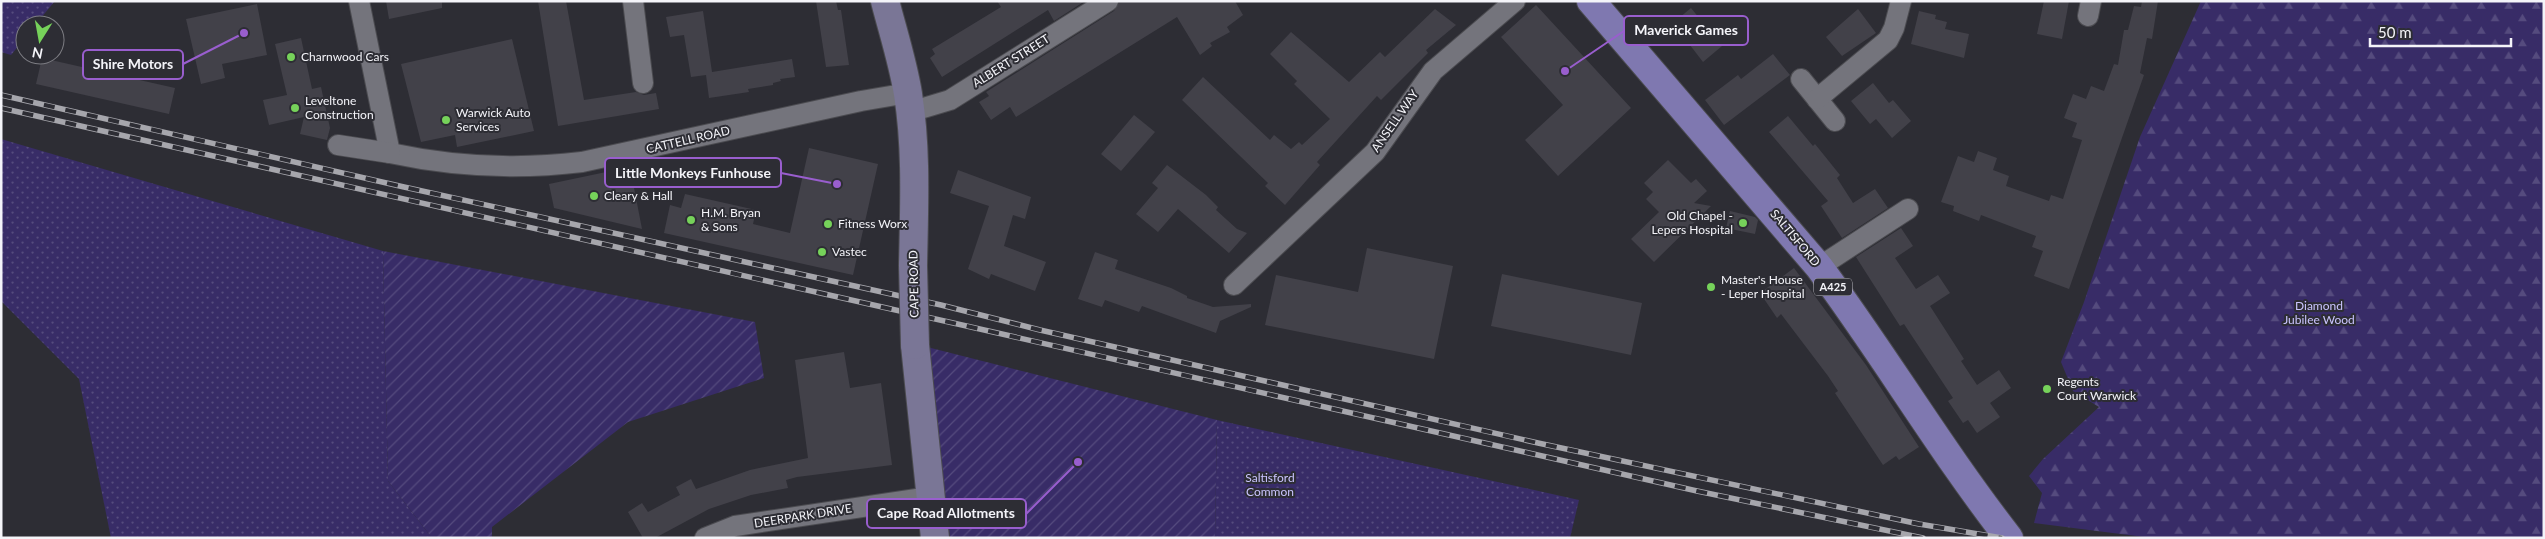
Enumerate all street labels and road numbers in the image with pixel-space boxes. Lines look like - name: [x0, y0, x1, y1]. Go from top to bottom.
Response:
- street label: ALBERT STREET: [969, 31, 1052, 90]
- street label: ANSELL WAY: [1368, 86, 1422, 155]
- street label: CATTELL ROAD: [645, 123, 731, 156]
- street label: SALTISFORD: [1767, 206, 1823, 269]
- street label: CAPE ROAD: [905, 250, 922, 318]
- road number: A425: [1814, 278, 1852, 296]
- street label: DEERPARK DRIVE: [753, 500, 853, 531]

